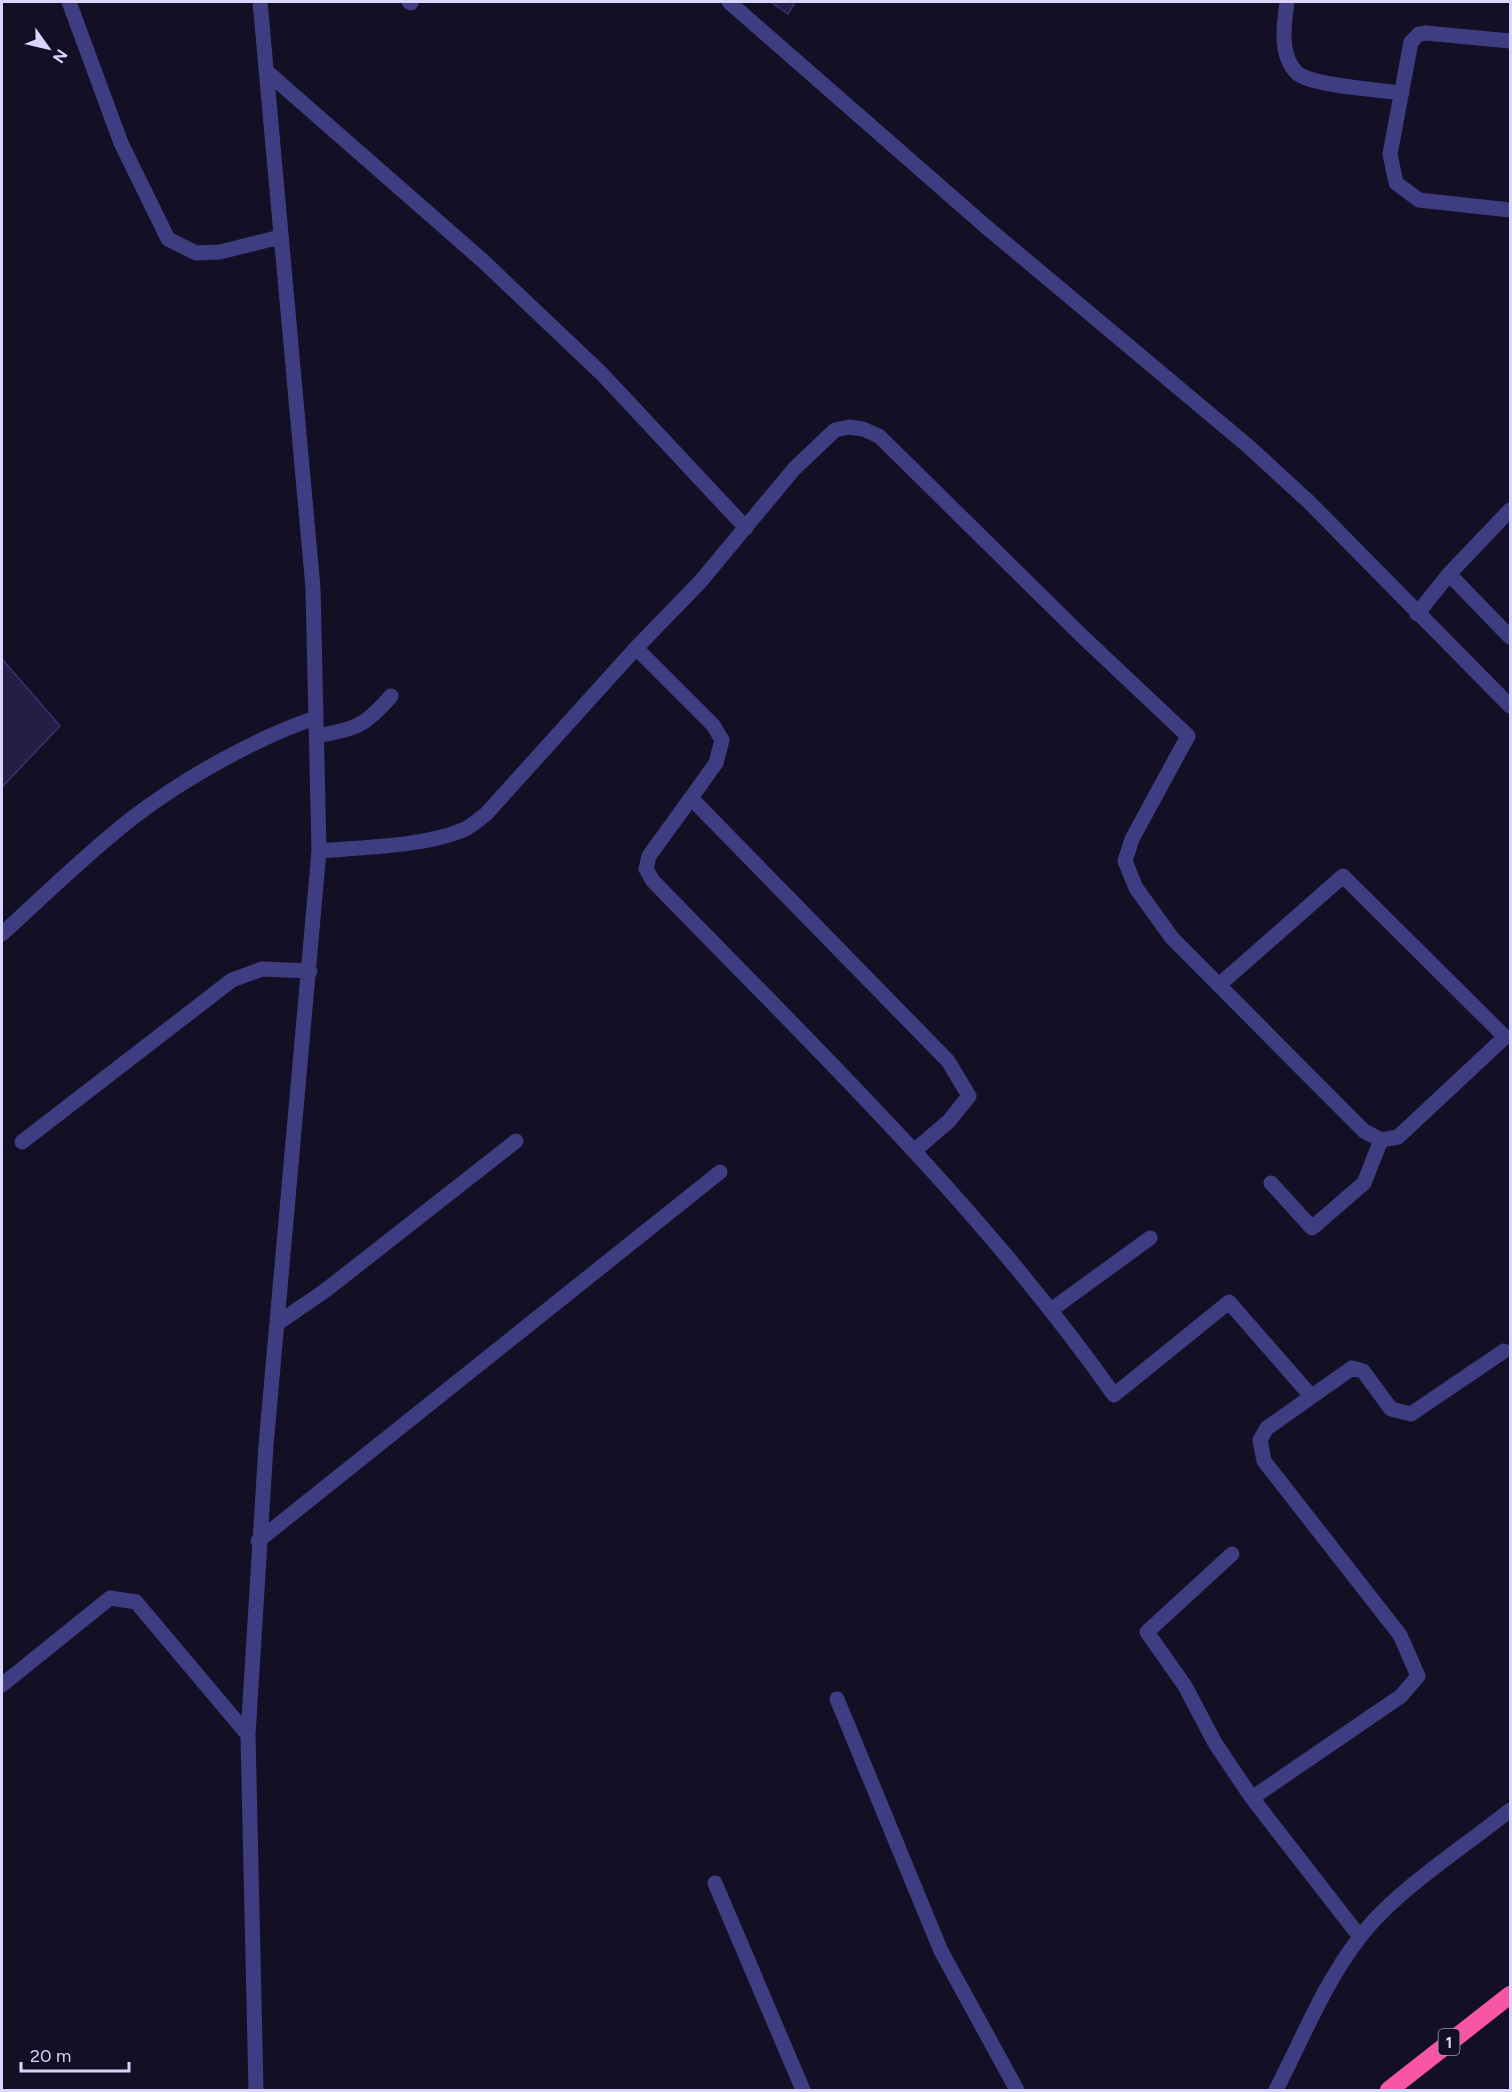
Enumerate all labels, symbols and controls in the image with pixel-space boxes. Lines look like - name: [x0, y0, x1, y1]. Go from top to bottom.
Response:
- north arrow: [18, 18, 78, 78]
- text: N: [49, 46, 71, 67]
- road number: 1: [1438, 2029, 1460, 2055]
- scale bar: [21, 2035, 129, 2073]
- text: 20 m: [30, 2045, 71, 2067]

